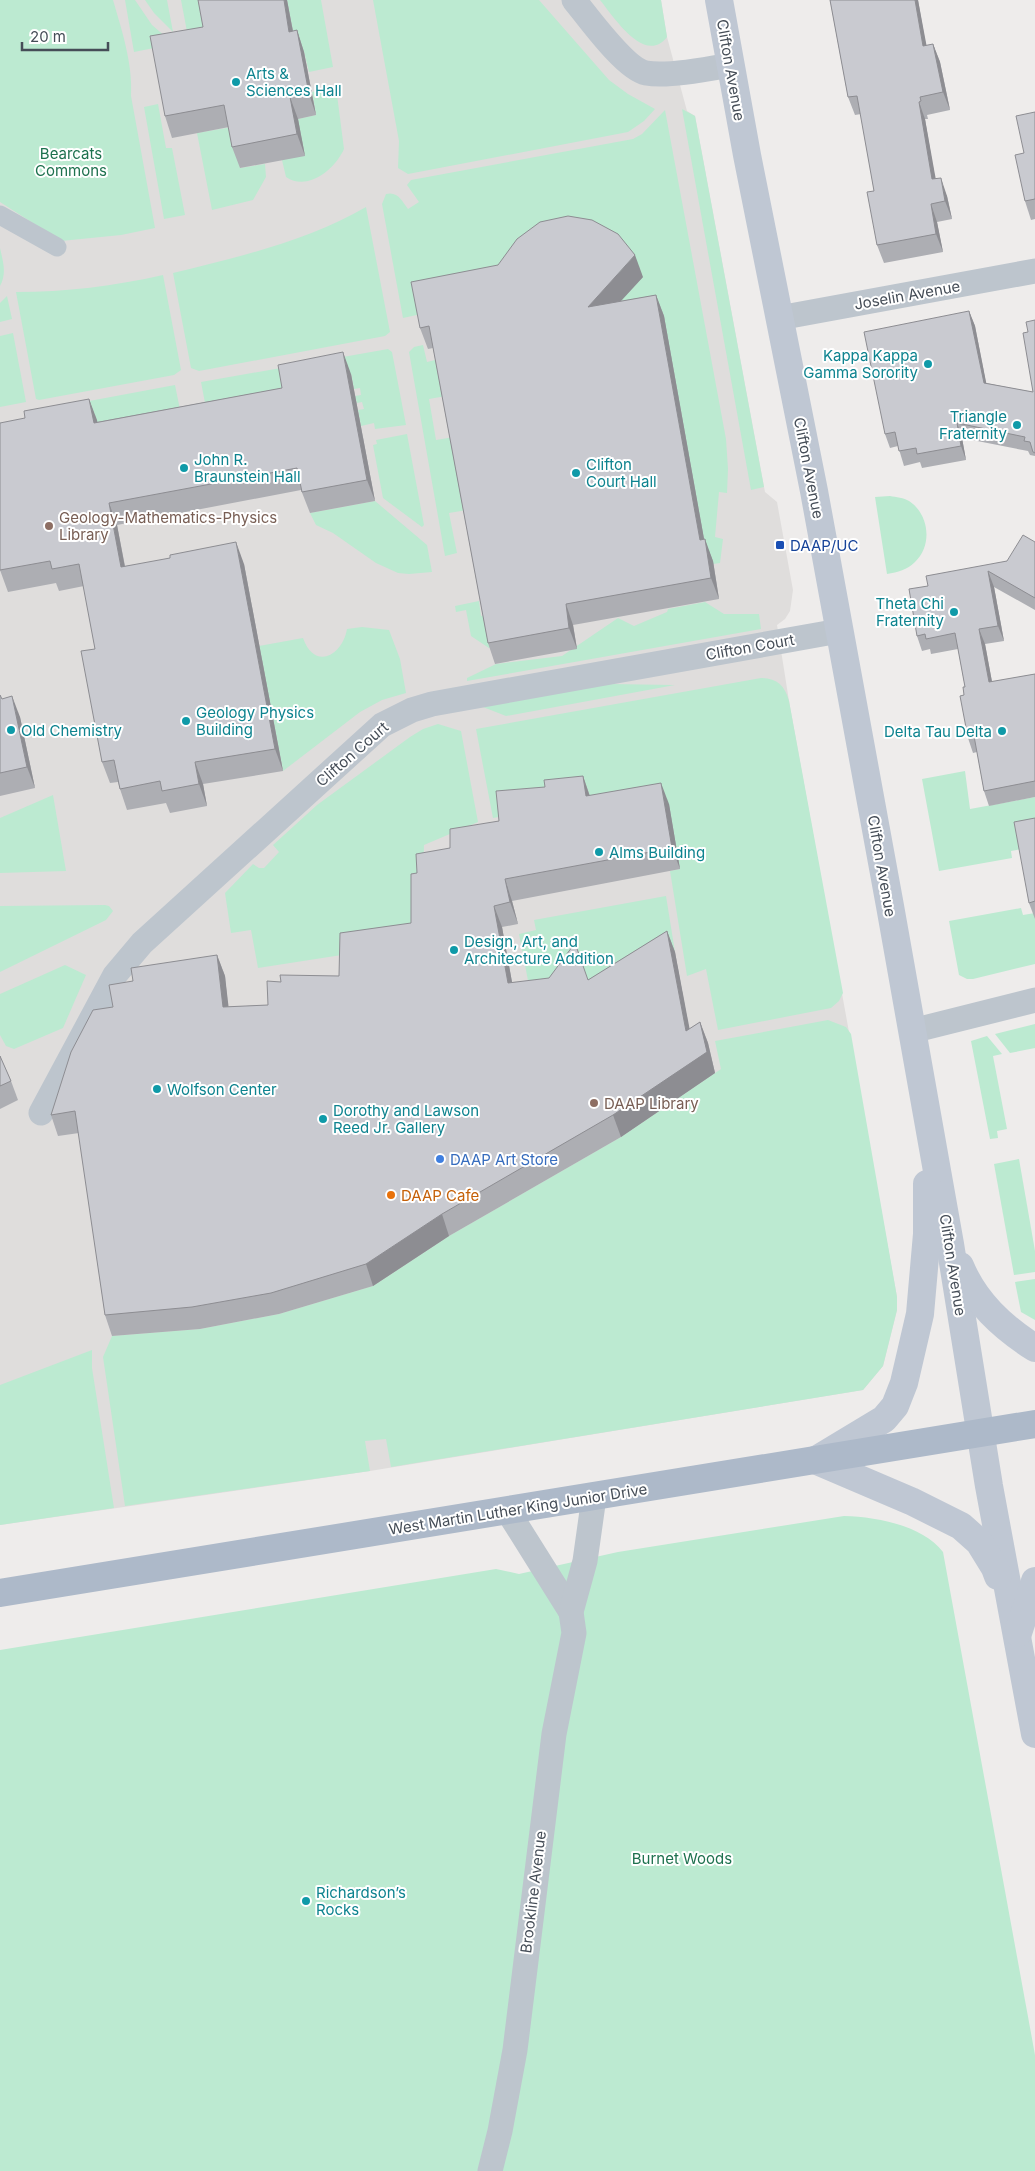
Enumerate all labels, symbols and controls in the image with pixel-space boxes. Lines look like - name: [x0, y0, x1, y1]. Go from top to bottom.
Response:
- street label: Clifton Avenue: [713, 18, 749, 122]
- scale bar: [22, 20, 109, 52]
- text: 20 m: [30, 27, 66, 46]
- place label: Arts & Sciences Hall: [246, 64, 342, 100]
- marker: Arts & Sciences Hall: [230, 76, 242, 88]
- park label: Bearcats Commons: [35, 144, 107, 180]
- street label: Joselin Avenue: [853, 276, 961, 314]
- place label: Kappa Kappa Gamma Sorority: [803, 346, 919, 382]
- marker: Kappa Kappa Gamma Sorority: [922, 358, 934, 370]
- place label: Triangle Fraternity: [939, 407, 1008, 443]
- street label: Clifton Avenue: [790, 416, 828, 520]
- marker: Triangle Fraternity: [1011, 419, 1023, 431]
- place label: John R. Braunstein Hall: [194, 450, 301, 486]
- place label: Clifton Court Hall: [586, 455, 657, 491]
- marker: John R. Braunstein Hall: [178, 462, 190, 474]
- marker: Clifton Court Hall: [570, 467, 582, 479]
- place label: Geology-Mathematics-Physics Library: [59, 508, 277, 544]
- marker: Geology-Mathematics-Physics Library: [43, 520, 55, 532]
- place label: DAAP/UC: [790, 536, 858, 555]
- marker: DAAP/UC: [774, 539, 786, 551]
- place label: Theta Chi Fraternity: [876, 594, 945, 630]
- marker: Theta Chi Fraternity: [948, 606, 960, 618]
- street label: Clifton Court: [704, 630, 796, 664]
- place label: Geology Physics Building: [196, 703, 314, 739]
- marker: Geology Physics Building: [180, 715, 192, 727]
- street label: Clifton Court: [312, 717, 392, 791]
- place label: Old Chemistry: [21, 721, 123, 740]
- place label: Delta Tau Delta: [884, 722, 992, 741]
- marker: Old Chemistry: [5, 724, 17, 736]
- marker: Delta Tau Delta: [996, 725, 1008, 737]
- street label: Clifton Avenue: [864, 814, 900, 918]
- place label: Alms Building: [609, 843, 705, 862]
- marker: Alms Building: [593, 846, 605, 858]
- place label: Design, Art, and Architecture Addition: [464, 932, 614, 968]
- marker: Design, Art, and Architecture Addition: [448, 944, 460, 956]
- place label: Wolfson Center: [167, 1080, 277, 1099]
- marker: Wolfson Center: [151, 1083, 163, 1095]
- place label: DAAP Library: [604, 1094, 699, 1113]
- marker: DAAP Library: [588, 1097, 600, 1109]
- place label: Dorothy and Lawson Reed Jr. Gallery: [333, 1101, 479, 1137]
- marker: Dorothy and Lawson Reed Jr. Gallery: [317, 1113, 329, 1125]
- place label: DAAP Art Store: [450, 1150, 558, 1169]
- marker: DAAP Art Store: [434, 1153, 446, 1165]
- place label: DAAP Cafe: [401, 1186, 479, 1205]
- marker: DAAP Cafe: [385, 1189, 397, 1201]
- street label: Clifton Avenue: [936, 1213, 970, 1317]
- street label: West Martin Luther King Junior Drive: [387, 1479, 649, 1539]
- street label: Brookline Avenue: [516, 1830, 550, 1954]
- park label: Burnet Woods: [632, 1849, 732, 1868]
- place label: Richardson’s Rocks: [316, 1883, 406, 1919]
- marker: Richardson’s Rocks: [300, 1895, 312, 1907]

